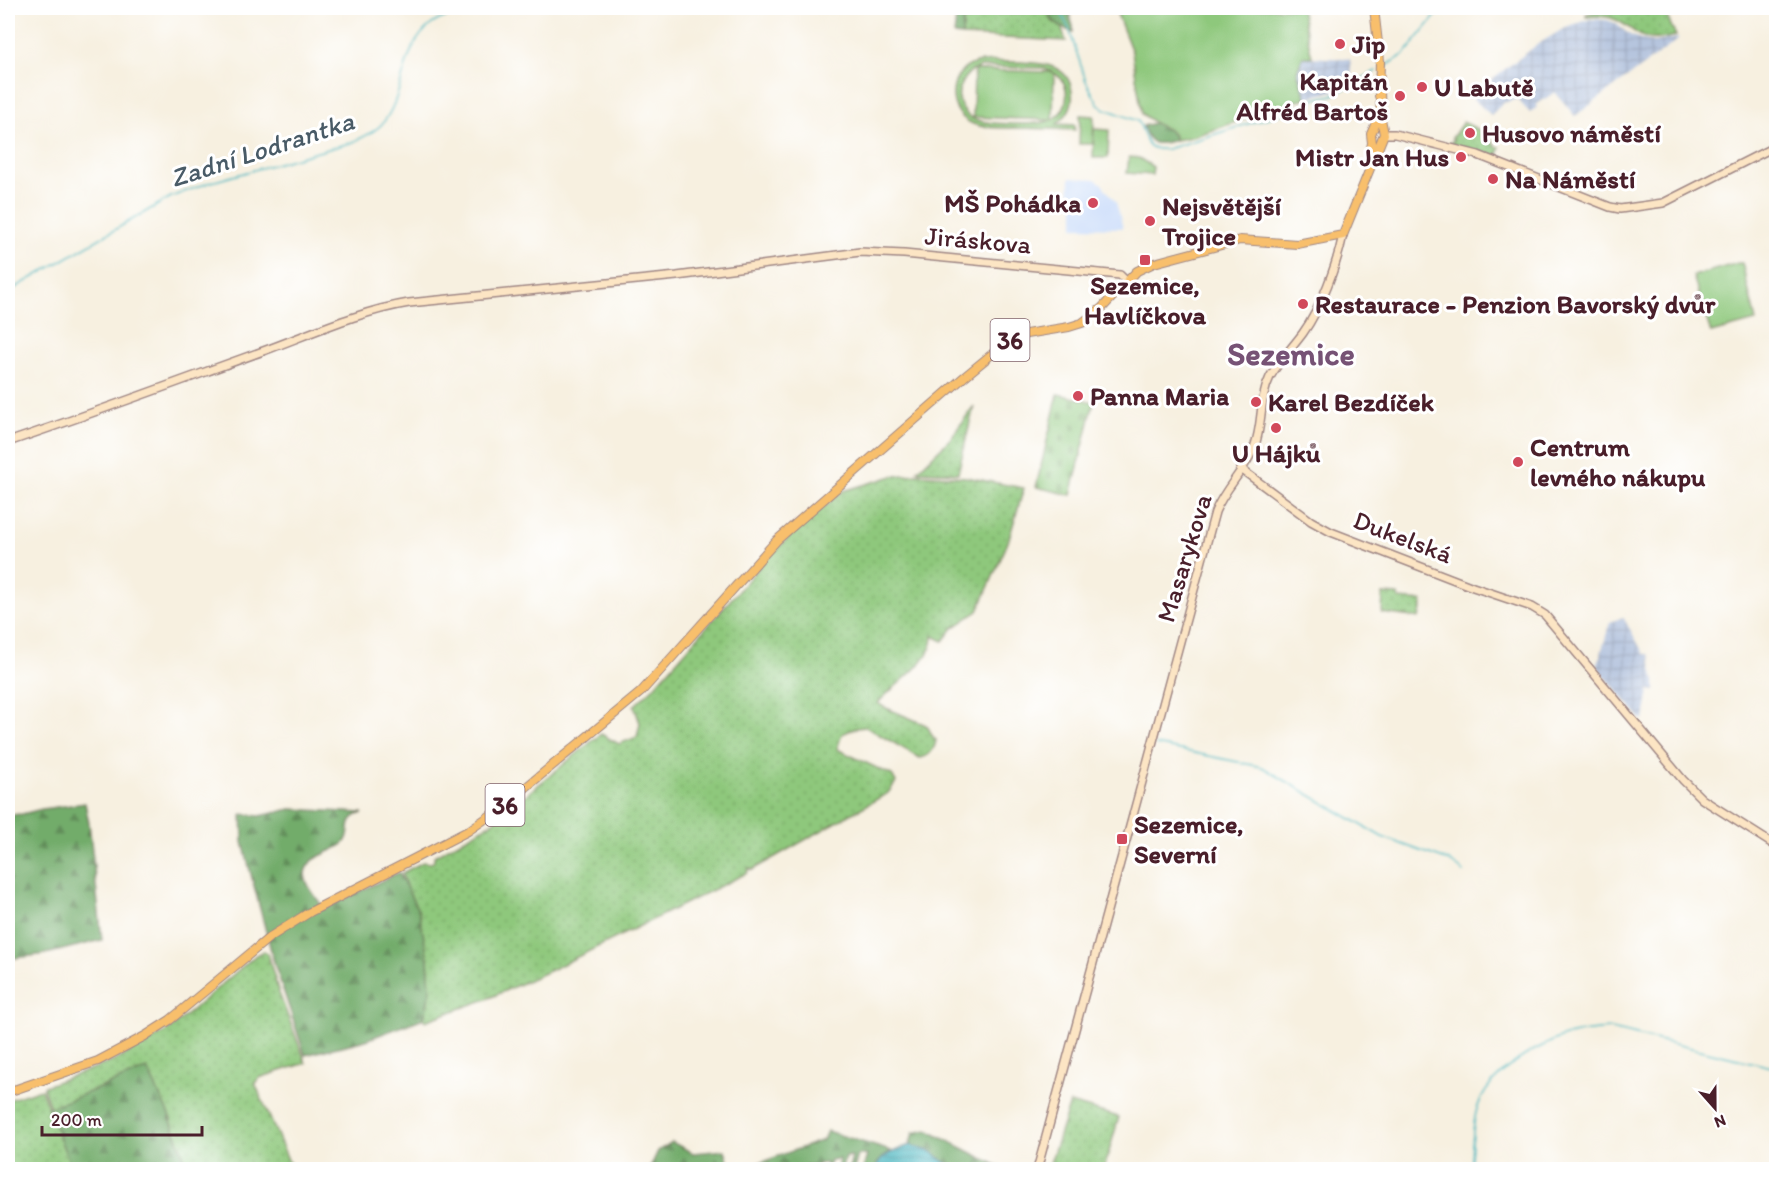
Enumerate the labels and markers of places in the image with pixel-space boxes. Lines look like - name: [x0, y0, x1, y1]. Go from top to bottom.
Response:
- place label: Jip: [1351, 28, 1385, 60]
- marker: Jip: [1333, 37, 1347, 51]
- place label: Kapitán Alfréd Bartoš: [1236, 65, 1388, 127]
- place label: U Labutě: [1434, 71, 1534, 103]
- marker: U Labutě: [1415, 80, 1429, 94]
- marker: Kapitán Alfréd Bartoš: [1393, 89, 1407, 103]
- place label: Husovo náměstí: [1482, 117, 1661, 149]
- marker: Husovo náměstí: [1463, 126, 1477, 140]
- place label: Mistr Jan Hus: [1295, 141, 1449, 173]
- marker: Mistr Jan Hus: [1454, 150, 1468, 164]
- place label: Na Náměstí: [1505, 163, 1636, 195]
- marker: Na Náměstí: [1486, 172, 1500, 186]
- place label: MŠ Pohádka: [944, 187, 1081, 219]
- place label: Nejsvětější Trojice: [1161, 190, 1282, 252]
- marker: MŠ Pohádka: [1086, 196, 1100, 210]
- marker: Nejsvětější Trojice: [1143, 214, 1157, 228]
- marker: Sezemice, Havlíčkova: [1138, 253, 1152, 267]
- place label: Sezemice, Havlíčkova: [1084, 269, 1206, 331]
- place label: Restaurace - Penzion Bavorský dvůr: [1315, 288, 1716, 320]
- marker: Restaurace - Penzion Bavorský dvůr: [1296, 297, 1310, 311]
- place label: Panna Maria: [1090, 380, 1229, 412]
- place label: Karel Bezdíček: [1268, 386, 1435, 418]
- marker: Panna Maria: [1071, 389, 1085, 403]
- marker: Karel Bezdíček: [1249, 395, 1263, 409]
- marker: U Hájků: [1269, 421, 1283, 435]
- place label: Centrum levného nákupu: [1530, 431, 1706, 493]
- place label: U Hájků: [1232, 437, 1321, 469]
- marker: Centrum levného nákupu: [1511, 455, 1525, 469]
- place label: Sezemice, Severní: [1134, 808, 1244, 870]
- marker: Sezemice, Severní: [1115, 832, 1129, 846]

